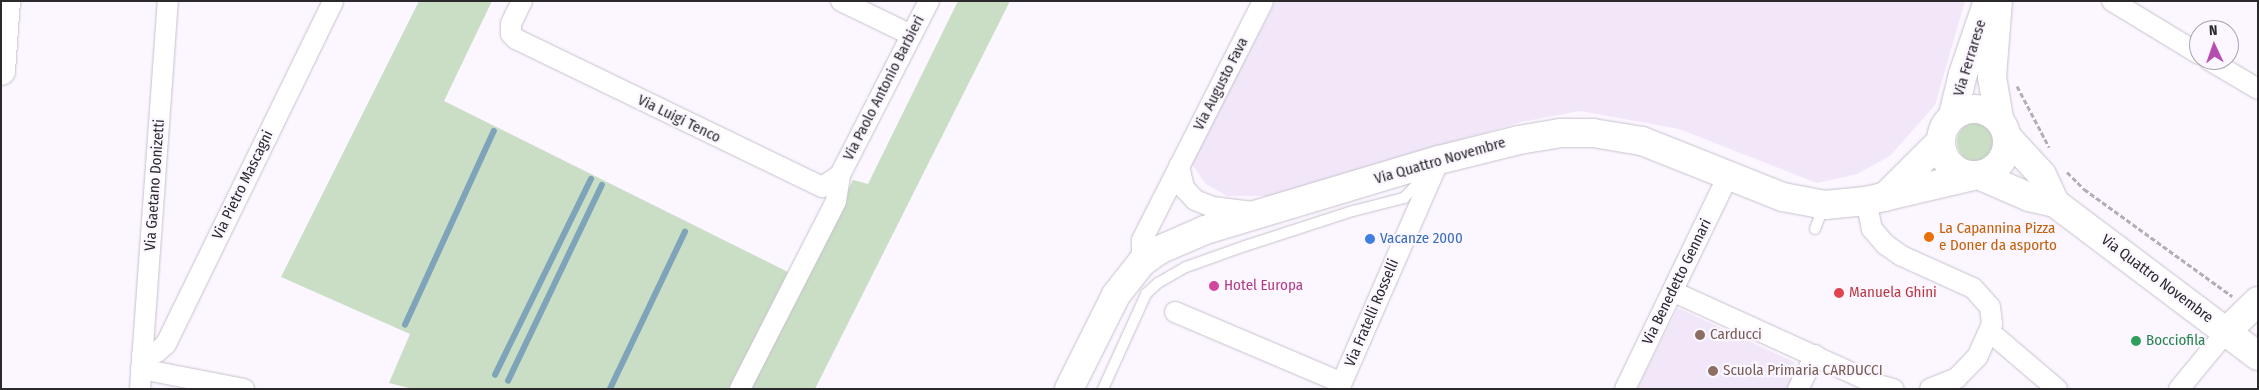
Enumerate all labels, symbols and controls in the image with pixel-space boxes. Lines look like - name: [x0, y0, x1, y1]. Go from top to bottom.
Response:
- street label: Via Paolo Antonio Barbieri: [840, 12, 928, 164]
- street label: Via Ferrarese: [1950, 18, 1990, 98]
- north arrow: [2189, 20, 2239, 70]
- text: N: [2209, 22, 2218, 39]
- street label: Via Augusto Fava: [1190, 35, 1252, 133]
- street label: Via Luigi Tenco: [635, 91, 723, 147]
- street label: Via Gaetano Donizetti: [141, 118, 169, 252]
- street label: Via Pietro Mascagni: [209, 128, 277, 242]
- street label: Via Quattro Novembre: [1372, 134, 1508, 188]
- street label: Via Benedetto Gennari: [1639, 216, 1715, 348]
- place label: La Capannina Pizza e Doner da asporto: [1939, 219, 2057, 254]
- place label: Vacanze 2000: [1380, 230, 1463, 248]
- marker: La Capannina Pizza e Doner da asporto: [1923, 231, 1935, 243]
- street label: Via Quattro Novembre: [2097, 231, 2217, 327]
- marker: Vacanze 2000: [1364, 233, 1376, 245]
- street label: Via Fratelli Rosselli: [1341, 256, 1403, 370]
- place label: Hotel Europa: [1224, 277, 1303, 295]
- marker: Hotel Europa: [1208, 280, 1220, 292]
- place label: Manuela Ghini: [1849, 284, 1937, 302]
- marker: Manuela Ghini: [1833, 287, 1845, 299]
- place label: Carducci: [1710, 326, 1762, 344]
- marker: Carducci: [1694, 329, 1706, 341]
- place label: Bocciofila: [2146, 332, 2205, 350]
- marker: Bocciofila: [2130, 335, 2142, 347]
- place label: Scuola Primaria CARDUCCI: [1723, 362, 1883, 380]
- marker: Scuola Primaria CARDUCCI: [1707, 365, 1719, 377]

